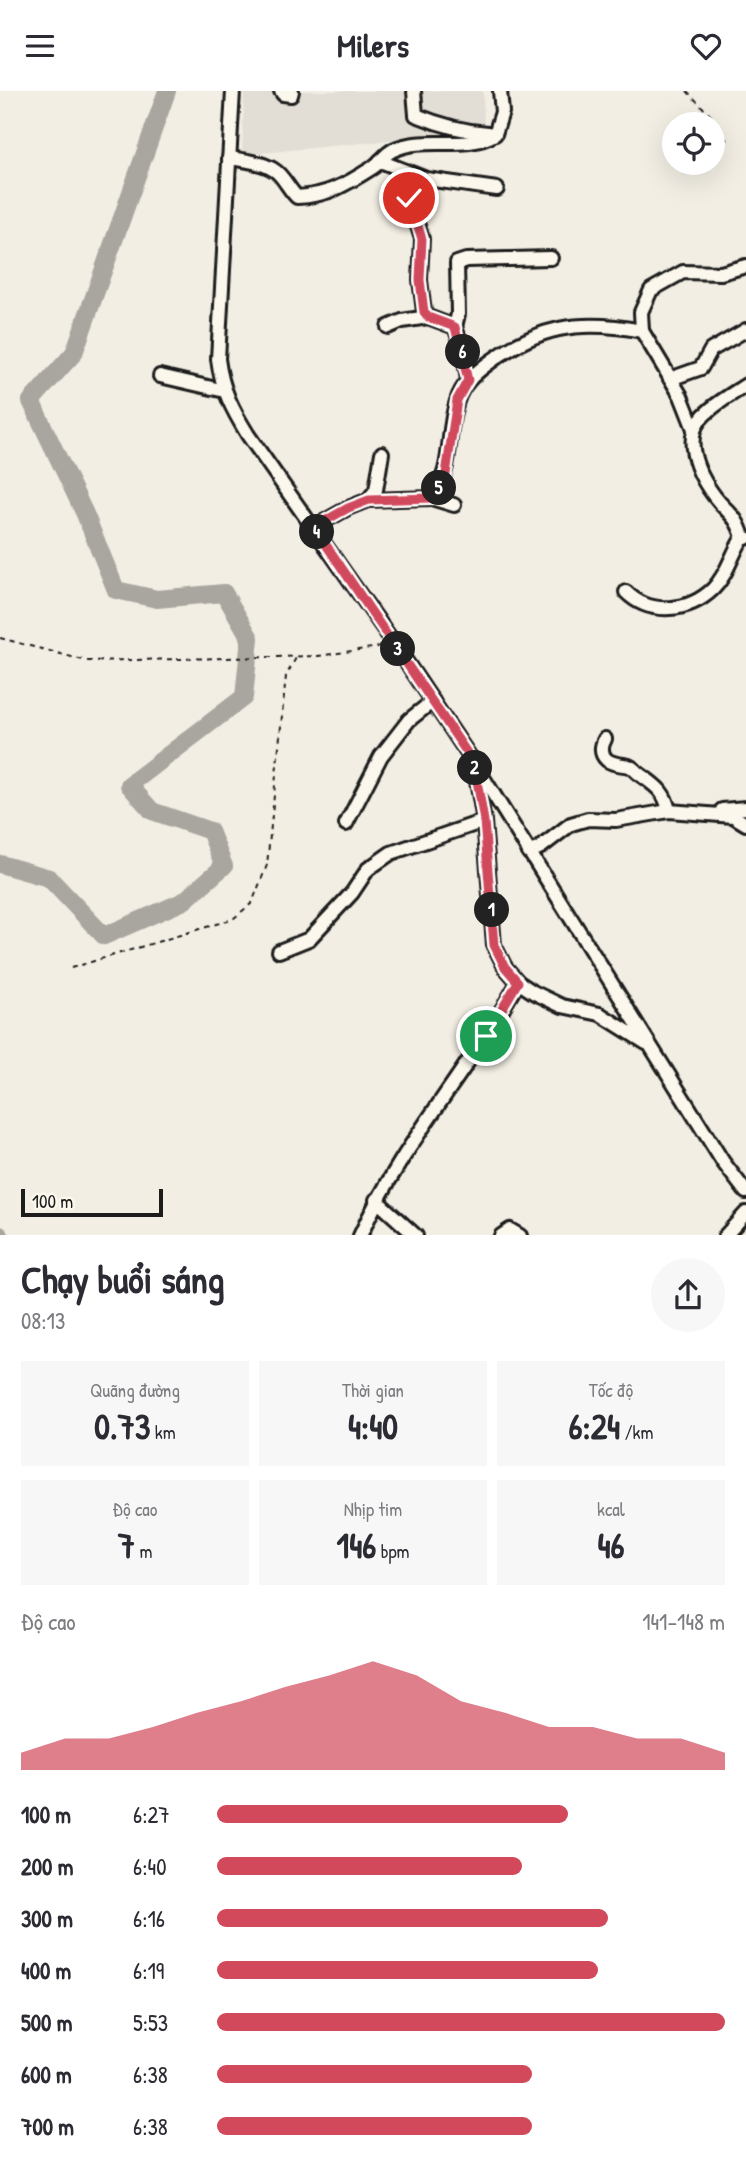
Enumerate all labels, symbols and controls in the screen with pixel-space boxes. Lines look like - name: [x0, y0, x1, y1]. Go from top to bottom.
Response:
- text: Milers: [337, 24, 409, 67]
- icon: menu: [21, 27, 59, 65]
- icon: heart: [687, 27, 725, 65]
- map controls: [662, 112, 725, 175]
- button: locate: [662, 112, 725, 175]
- pin: [379, 168, 439, 228]
- icon: check: [390, 179, 428, 217]
- pin: 6: [446, 335, 480, 369]
- text: 6: [459, 338, 466, 364]
- pin: 5: [422, 471, 457, 505]
- text: 5: [434, 474, 443, 500]
- pin: 4: [300, 515, 334, 549]
- text: 4: [313, 518, 320, 544]
- pin: 3: [380, 631, 416, 667]
- text: 3: [393, 635, 402, 661]
- pin: 2: [458, 751, 492, 785]
- text: 2: [470, 754, 479, 780]
- pin: 1: [475, 893, 510, 927]
- text: 1: [488, 896, 495, 922]
- pin: [456, 1006, 516, 1066]
- icon: arrive: [467, 1017, 505, 1055]
- scale bar: [21, 1187, 163, 1218]
- text: 100 m: [32, 1188, 73, 1214]
- text: Chạy buổi sáng: [21, 1253, 225, 1305]
- button: share: [651, 1258, 725, 1332]
- text: 08:13: [21, 1305, 65, 1336]
- text: Quãng đường: [90, 1377, 180, 1403]
- text: Thời gian: [342, 1377, 404, 1403]
- text: Tốc độ: [589, 1377, 633, 1403]
- text: 0.73: [94, 1403, 151, 1450]
- text: 4:40: [348, 1403, 398, 1450]
- text: 6:24: [569, 1403, 620, 1450]
- text: km: [151, 1419, 176, 1445]
- text: /km: [620, 1419, 653, 1445]
- text: Độ cao: [113, 1496, 157, 1522]
- text: Nhịp tim: [344, 1496, 402, 1522]
- text: kcal: [597, 1496, 625, 1522]
- text: 7: [118, 1522, 135, 1569]
- text: 146: [336, 1522, 376, 1569]
- text: 46: [597, 1522, 625, 1569]
- text: m: [135, 1538, 152, 1564]
- text: bpm: [376, 1538, 410, 1564]
- text: Độ cao: [21, 1606, 75, 1637]
- text: 141–148 m: [642, 1606, 725, 1637]
- text: 100 m: [21, 1799, 71, 1830]
- text: 6:27: [133, 1799, 170, 1830]
- text: 200 m: [21, 1851, 73, 1882]
- text: 6:40: [133, 1851, 166, 1882]
- text: 300 m: [21, 1903, 73, 1934]
- text: 6:16: [133, 1903, 165, 1934]
- text: 400 m: [21, 1955, 71, 1986]
- text: 6:19: [133, 1955, 164, 1986]
- text: 500 m: [21, 2007, 72, 2038]
- text: 5:53: [133, 2007, 168, 2038]
- text: 600 m: [21, 2059, 72, 2090]
- text: 6:38: [133, 2059, 168, 2090]
- text: 700 m: [21, 2111, 74, 2142]
- text: 6:38: [133, 2111, 168, 2142]

